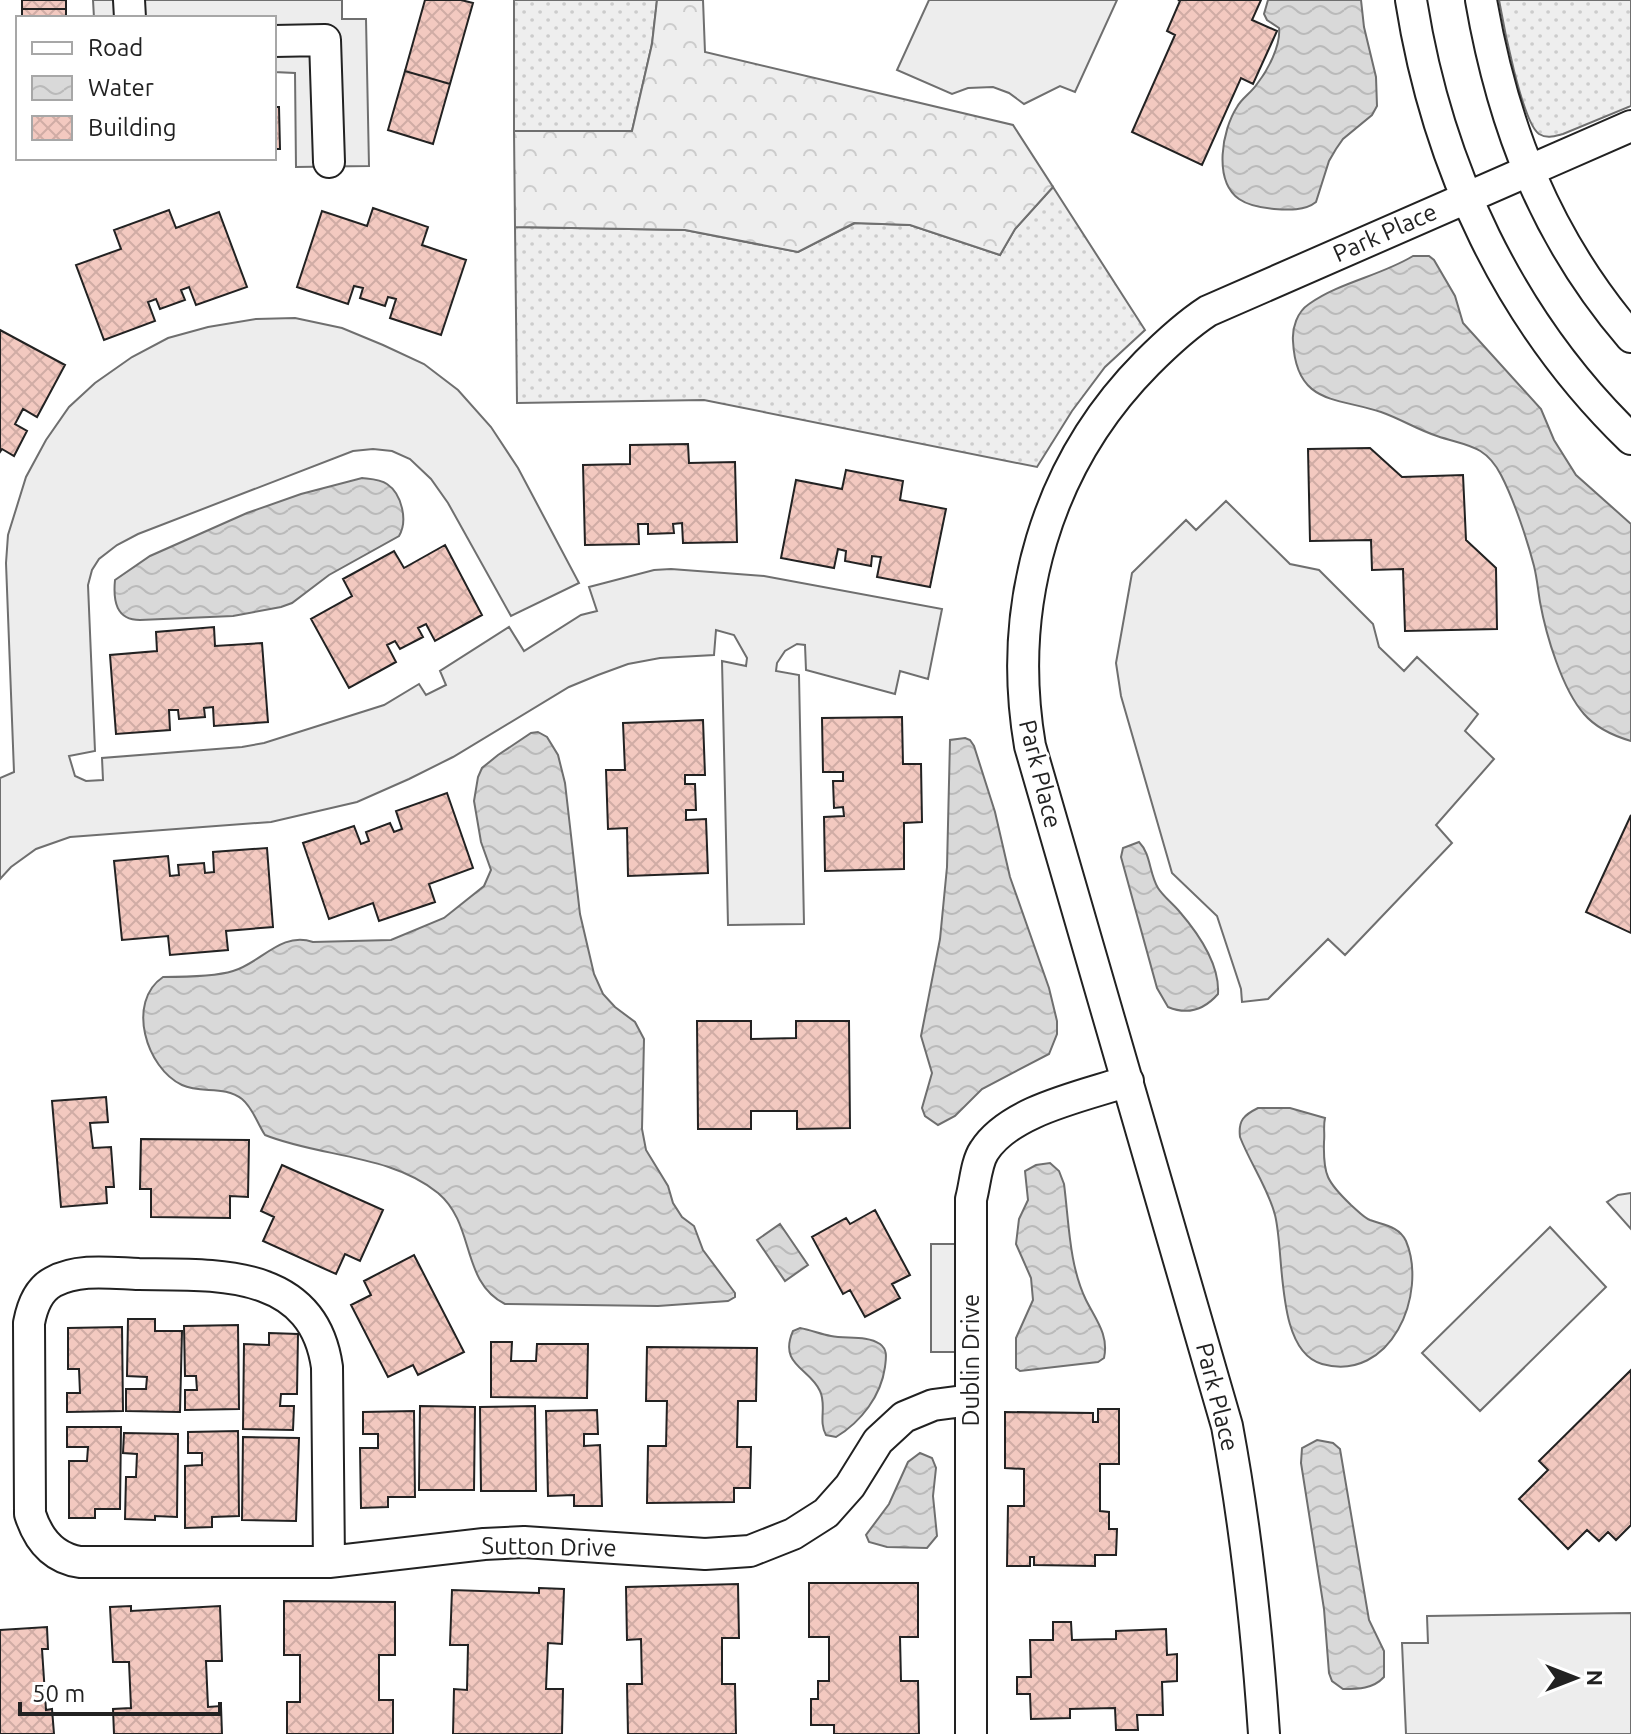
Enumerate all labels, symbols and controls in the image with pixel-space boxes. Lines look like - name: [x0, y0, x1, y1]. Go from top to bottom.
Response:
- legend: [16, 16, 276, 160]
- text: Road: [88, 34, 143, 61]
- text: Water: [88, 74, 154, 101]
- text: Building: [88, 114, 176, 141]
- street label: Park Place: [1329, 198, 1441, 267]
- street label: Park Place: [1014, 717, 1067, 831]
- street label: Dublin Drive: [957, 1294, 984, 1426]
- street label: Park Place: [1191, 1340, 1244, 1454]
- street label: Sutton Drive: [481, 1532, 617, 1561]
- north arrow: [1535, 1638, 1615, 1718]
- scale bar: [20, 1666, 220, 1716]
- text: N: [1583, 1670, 1608, 1686]
- text: 50 m: [32, 1680, 85, 1707]

